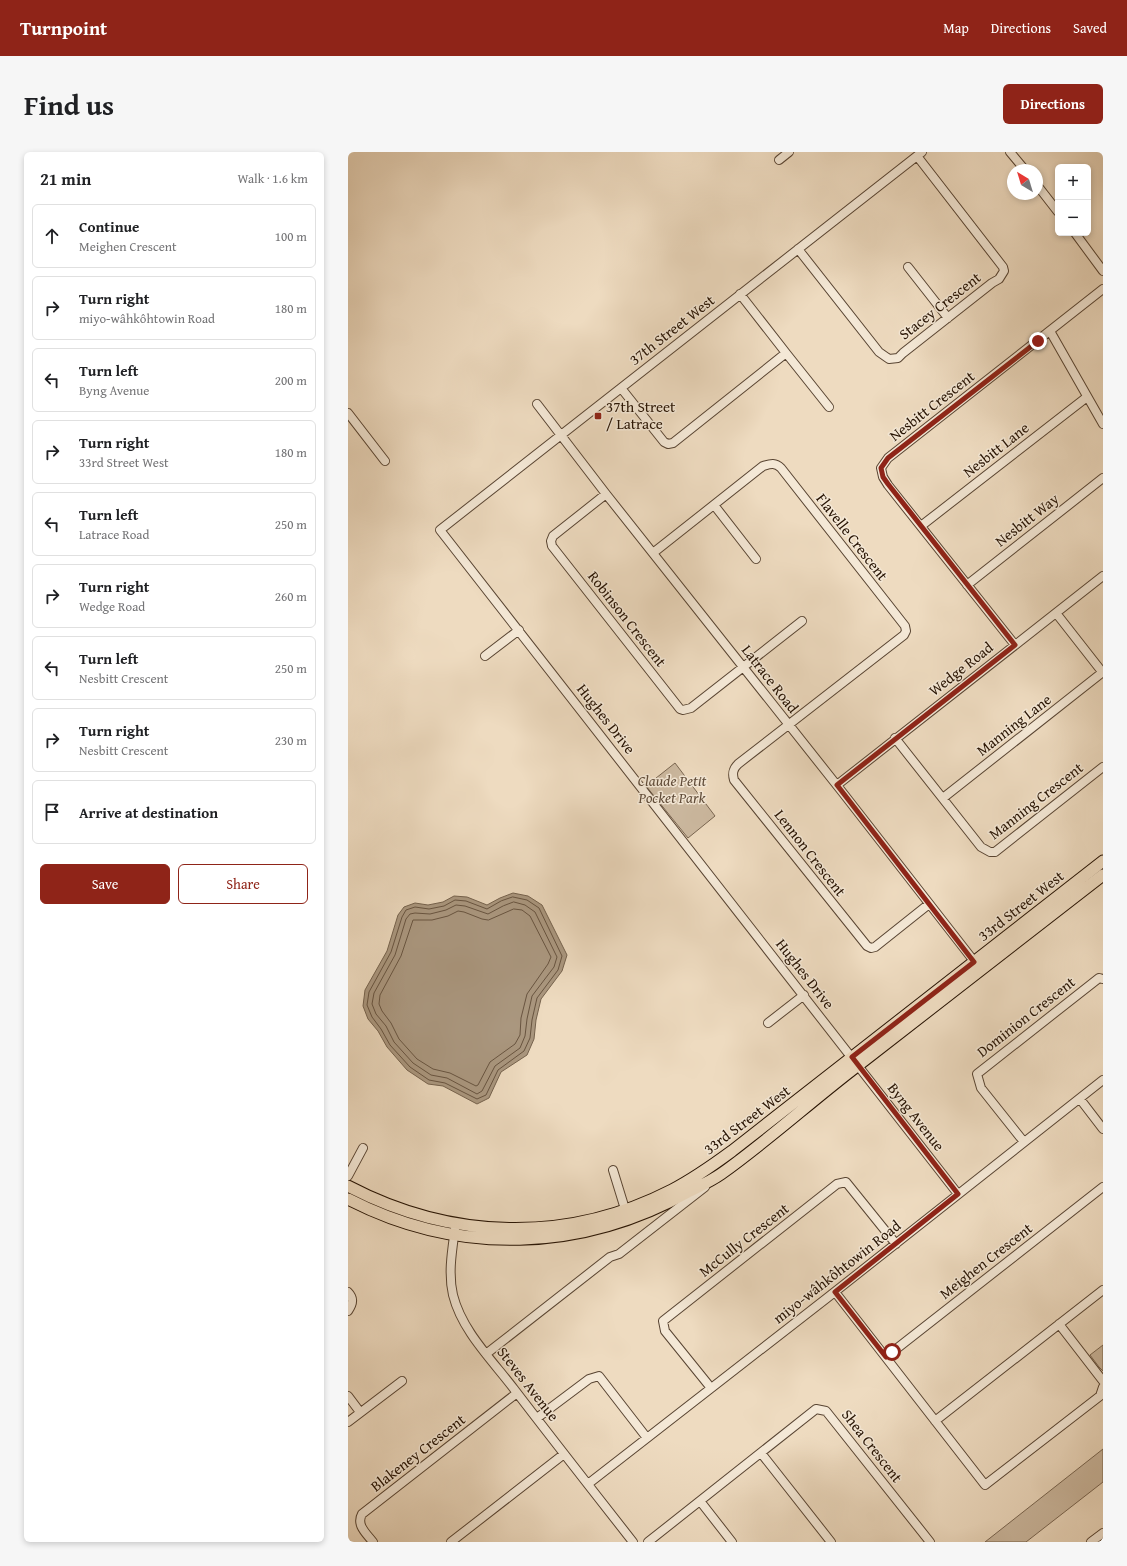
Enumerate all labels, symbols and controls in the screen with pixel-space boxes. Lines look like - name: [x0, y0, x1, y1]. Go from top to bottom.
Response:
- text: Turnpoint: [20, 14, 107, 42]
- text: Map: [943, 18, 969, 38]
- text: Directions: [991, 18, 1051, 38]
- text: Saved: [1073, 18, 1107, 38]
- text: Find us: [24, 84, 114, 125]
- button: Directions: [1003, 84, 1103, 124]
- north arrow: [1007, 164, 1043, 200]
- map controls: [1055, 164, 1091, 236]
- button: +: [1055, 164, 1091, 200]
- text: 21 min: [40, 166, 91, 191]
- text: Walk · 1.6 km: [237, 169, 308, 188]
- button: −: [1055, 200, 1091, 236]
- text: Continue: [79, 216, 140, 237]
- icon: ahead: [41, 225, 63, 247]
- text: 100 m: [275, 227, 307, 246]
- text: Meighen Crescent: [79, 237, 177, 256]
- street label: Stacey Crescent: [894, 267, 986, 344]
- text: Turn right: [79, 288, 150, 309]
- street label: 37th Street West: [625, 289, 719, 370]
- icon: right: [41, 297, 63, 319]
- text: 180 m: [275, 299, 307, 318]
- text: miyo-wâhkôhtowin Road: [79, 309, 215, 328]
- route end: [1029, 332, 1047, 350]
- text: Turn left: [79, 360, 138, 381]
- street label: Nesbitt Crescent: [885, 365, 979, 446]
- icon: left: [41, 369, 63, 391]
- text: 200 m: [275, 371, 307, 390]
- text: Byng Avenue: [79, 381, 149, 400]
- place label: 37th Street / Latrace: [606, 396, 676, 434]
- marker: 37th Street / Latrace: [593, 411, 603, 421]
- street label: Nesbitt Lane: [958, 417, 1033, 482]
- text: Turn right: [79, 432, 150, 453]
- icon: right: [41, 441, 63, 463]
- text: 180 m: [275, 443, 307, 462]
- text: 33rd Street West: [79, 453, 169, 472]
- street label: Nesbitt Way: [991, 488, 1063, 551]
- street label: Flavelle Crescent: [812, 489, 894, 585]
- text: Turn left: [79, 504, 138, 525]
- icon: left: [41, 513, 63, 535]
- text: 250 m: [275, 515, 307, 534]
- text: Latrace Road: [79, 525, 149, 544]
- street label: Robinson Crescent: [583, 566, 672, 672]
- text: Turn right: [79, 576, 150, 597]
- icon: right: [41, 585, 63, 607]
- text: 260 m: [275, 587, 307, 606]
- text: Wedge Road: [79, 597, 145, 616]
- street label: Wedge Road: [924, 637, 997, 700]
- street label: Latrace Road: [737, 640, 804, 717]
- text: Turn left: [79, 648, 138, 669]
- icon: left: [41, 657, 63, 679]
- text: 250 m: [275, 659, 307, 678]
- text: Nesbitt Crescent: [79, 669, 168, 688]
- street label: Hughes Drive: [572, 679, 640, 758]
- street label: Manning Lane: [972, 689, 1055, 760]
- text: Turn right: [79, 720, 150, 741]
- icon: right: [41, 729, 63, 751]
- text: 230 m: [275, 731, 307, 750]
- text: Nesbitt Crescent: [79, 741, 168, 760]
- street label: Manning Crescent: [984, 757, 1088, 844]
- park label: Claude Petit Pocket Park: [638, 770, 707, 808]
- icon: arrive: [41, 801, 63, 823]
- text: Arrive at destination: [79, 802, 218, 823]
- street label: Lennon Crescent: [770, 805, 851, 901]
- button: Save: [40, 864, 170, 904]
- button: Share: [178, 864, 308, 904]
- street label: 33rd Street West: [973, 865, 1068, 946]
- street label: Hughes Drive: [771, 934, 839, 1013]
- street label: Dominion Crescent: [972, 971, 1080, 1062]
- street label: Byng Avenue: [883, 1078, 950, 1155]
- street label: 33rd Street West: [699, 1080, 795, 1159]
- street label: McCully Crescent: [694, 1197, 794, 1281]
- street label: miyo-wâhkôhtowin Road: [768, 1215, 905, 1328]
- street label: Meighen Crescent: [935, 1217, 1037, 1304]
- street label: Steves Avenue: [493, 1342, 564, 1425]
- route start: [883, 1343, 901, 1361]
- street label: Shea Crescent: [837, 1405, 908, 1487]
- street label: Blakeney Crescent: [366, 1409, 470, 1496]

